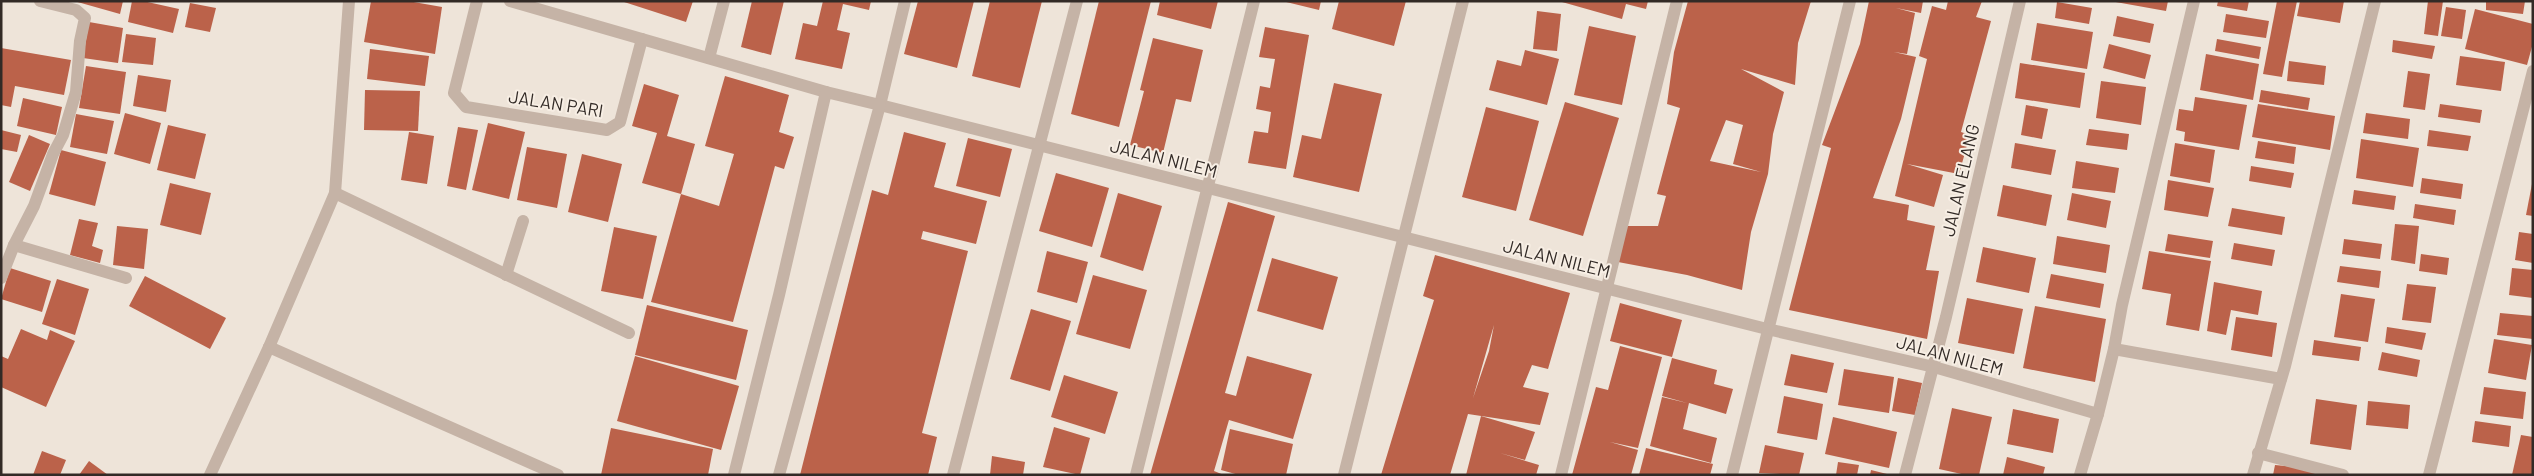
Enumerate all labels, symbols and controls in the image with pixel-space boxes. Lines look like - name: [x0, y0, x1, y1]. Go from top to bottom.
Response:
- street label: JALAN PARI: [507, 85, 605, 121]
- street label: JALAN ELANG: [1936, 122, 1984, 238]
- street label: JALAN NILEM: [1108, 134, 1220, 182]
- street label: JALAN NILEM: [1501, 234, 1613, 282]
- street label: JALAN NILEM: [1894, 330, 2006, 380]

